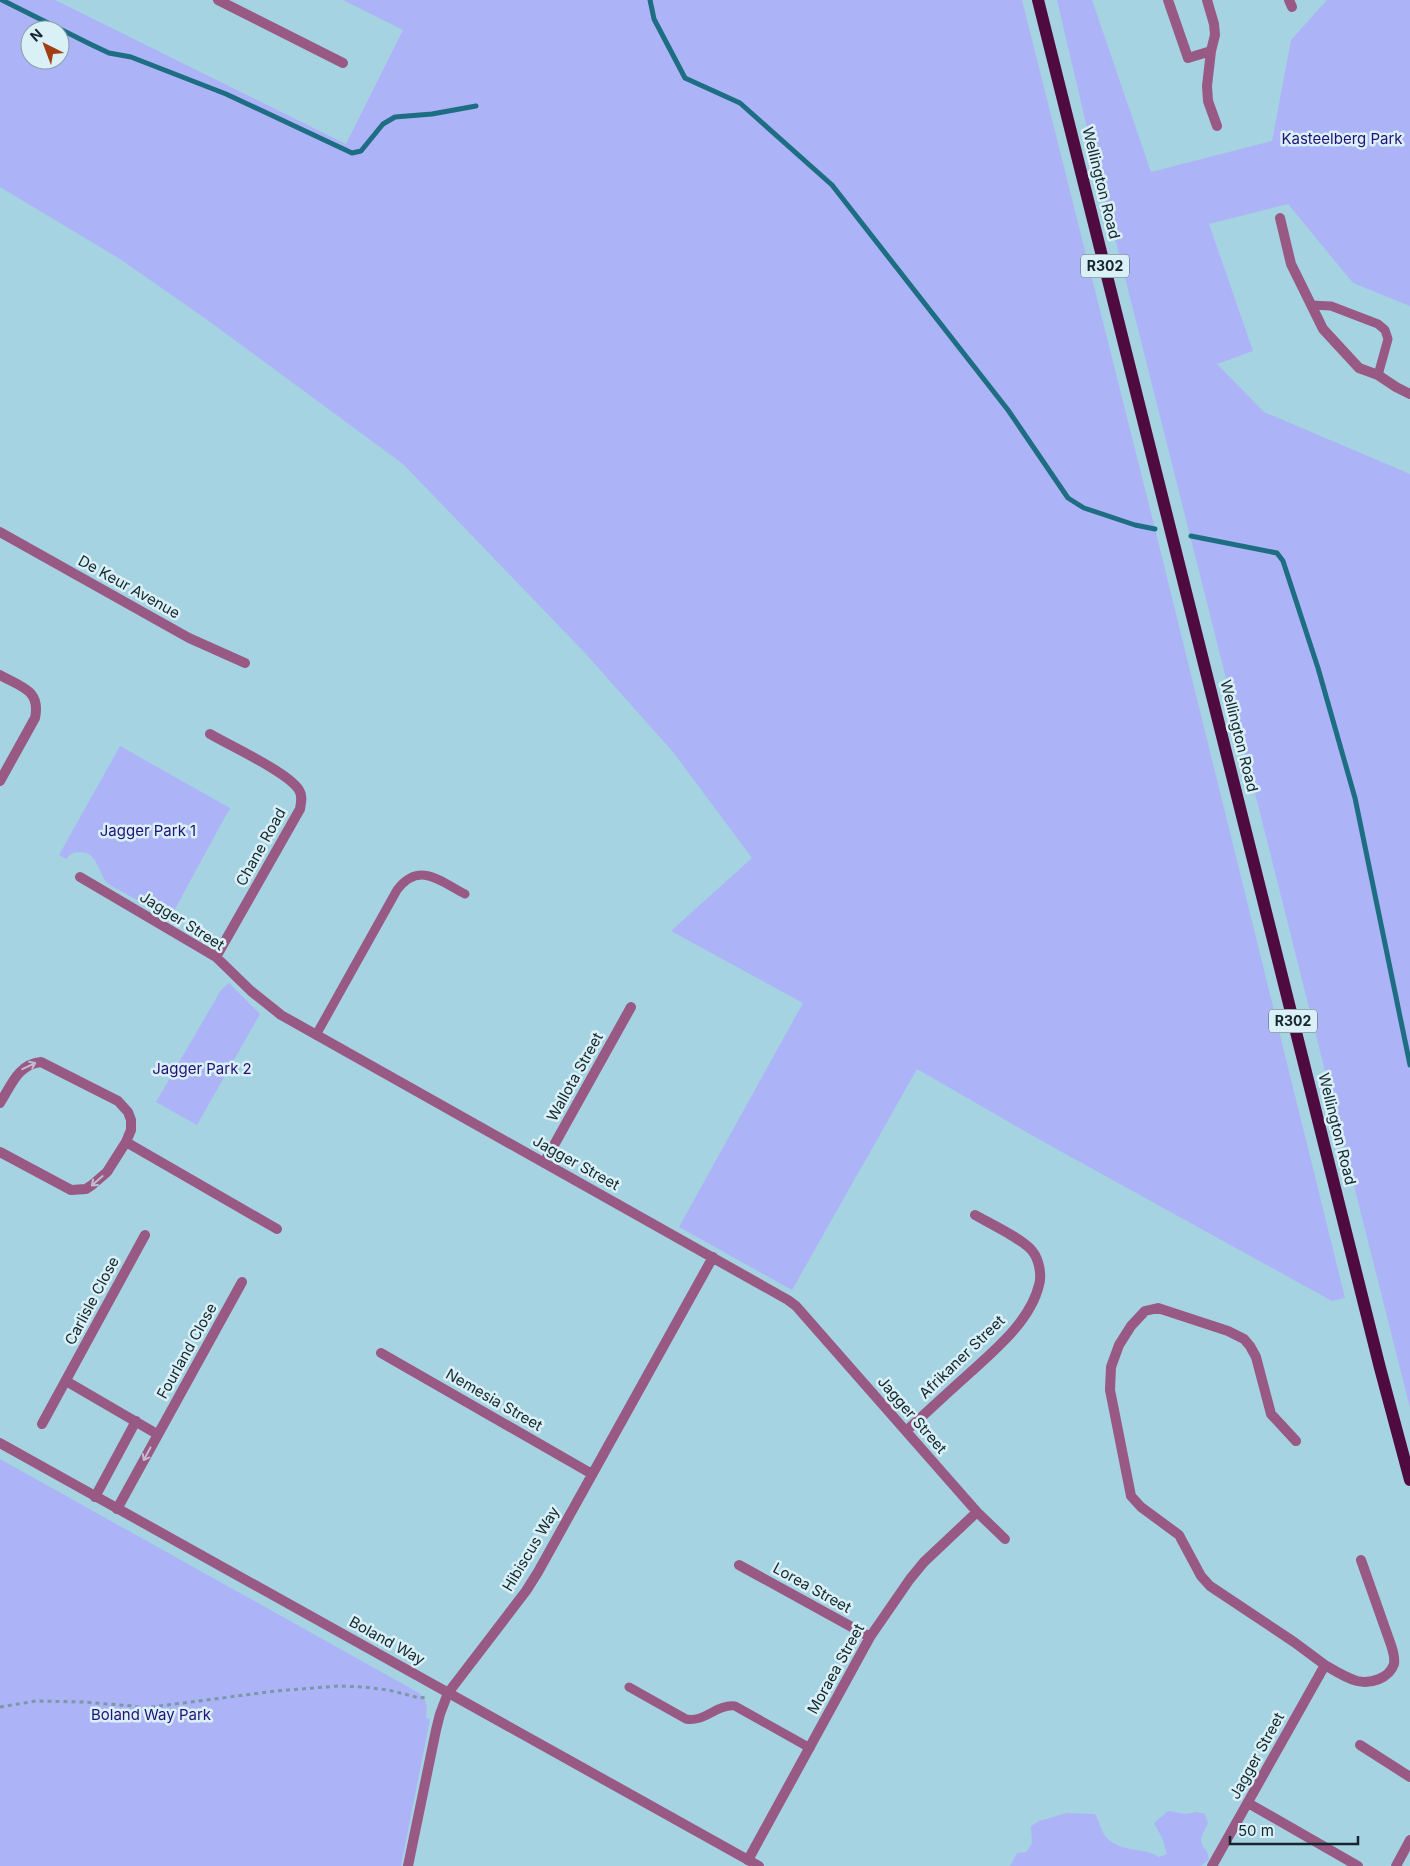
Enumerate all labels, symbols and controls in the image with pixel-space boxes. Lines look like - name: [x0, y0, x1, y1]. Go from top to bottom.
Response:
- north arrow: [20, 20, 70, 70]
- text: N: [26, 25, 46, 45]
- street label: Wellington Road: [1078, 125, 1125, 241]
- park label: Kasteelberg Park: [1281, 129, 1403, 148]
- road number: R302: [1081, 255, 1129, 278]
- street label: De Keur Avenue: [75, 551, 183, 622]
- street label: Wellington Road: [1216, 678, 1263, 794]
- street label: Chane Road: [231, 804, 290, 889]
- park label: Jagger Park 1: [100, 821, 196, 840]
- street label: Jagger Street: [136, 887, 228, 954]
- road number: R302: [1269, 1009, 1317, 1032]
- street label: Wallota Street: [542, 1029, 607, 1125]
- park label: Jagger Park 2: [152, 1059, 252, 1078]
- one-way arrow: [22, 1061, 37, 1071]
- street label: Wellington Road: [1314, 1071, 1361, 1187]
- street label: Jagger Street: [530, 1131, 623, 1194]
- one-way arrow: [90, 1175, 103, 1187]
- street label: Carlisle Close: [60, 1253, 123, 1348]
- street label: Fourland Close: [152, 1300, 221, 1402]
- street label: Afrikaner Street: [915, 1311, 1009, 1402]
- street label: Nemesia Street: [443, 1364, 546, 1435]
- street label: Jagger Street: [874, 1372, 951, 1457]
- one-way arrow: [142, 1446, 151, 1461]
- street label: Hibiscus Way: [498, 1502, 564, 1595]
- street label: Lorea Street: [770, 1558, 855, 1617]
- street label: Boland Way: [346, 1612, 429, 1669]
- street label: Moraea Street: [803, 1620, 868, 1717]
- park label: Boland Way Park: [91, 1705, 212, 1724]
- street label: Jagger Street: [1225, 1709, 1288, 1802]
- scale bar: [1230, 1814, 1358, 1846]
- text: 50 m: [1238, 1821, 1274, 1840]

